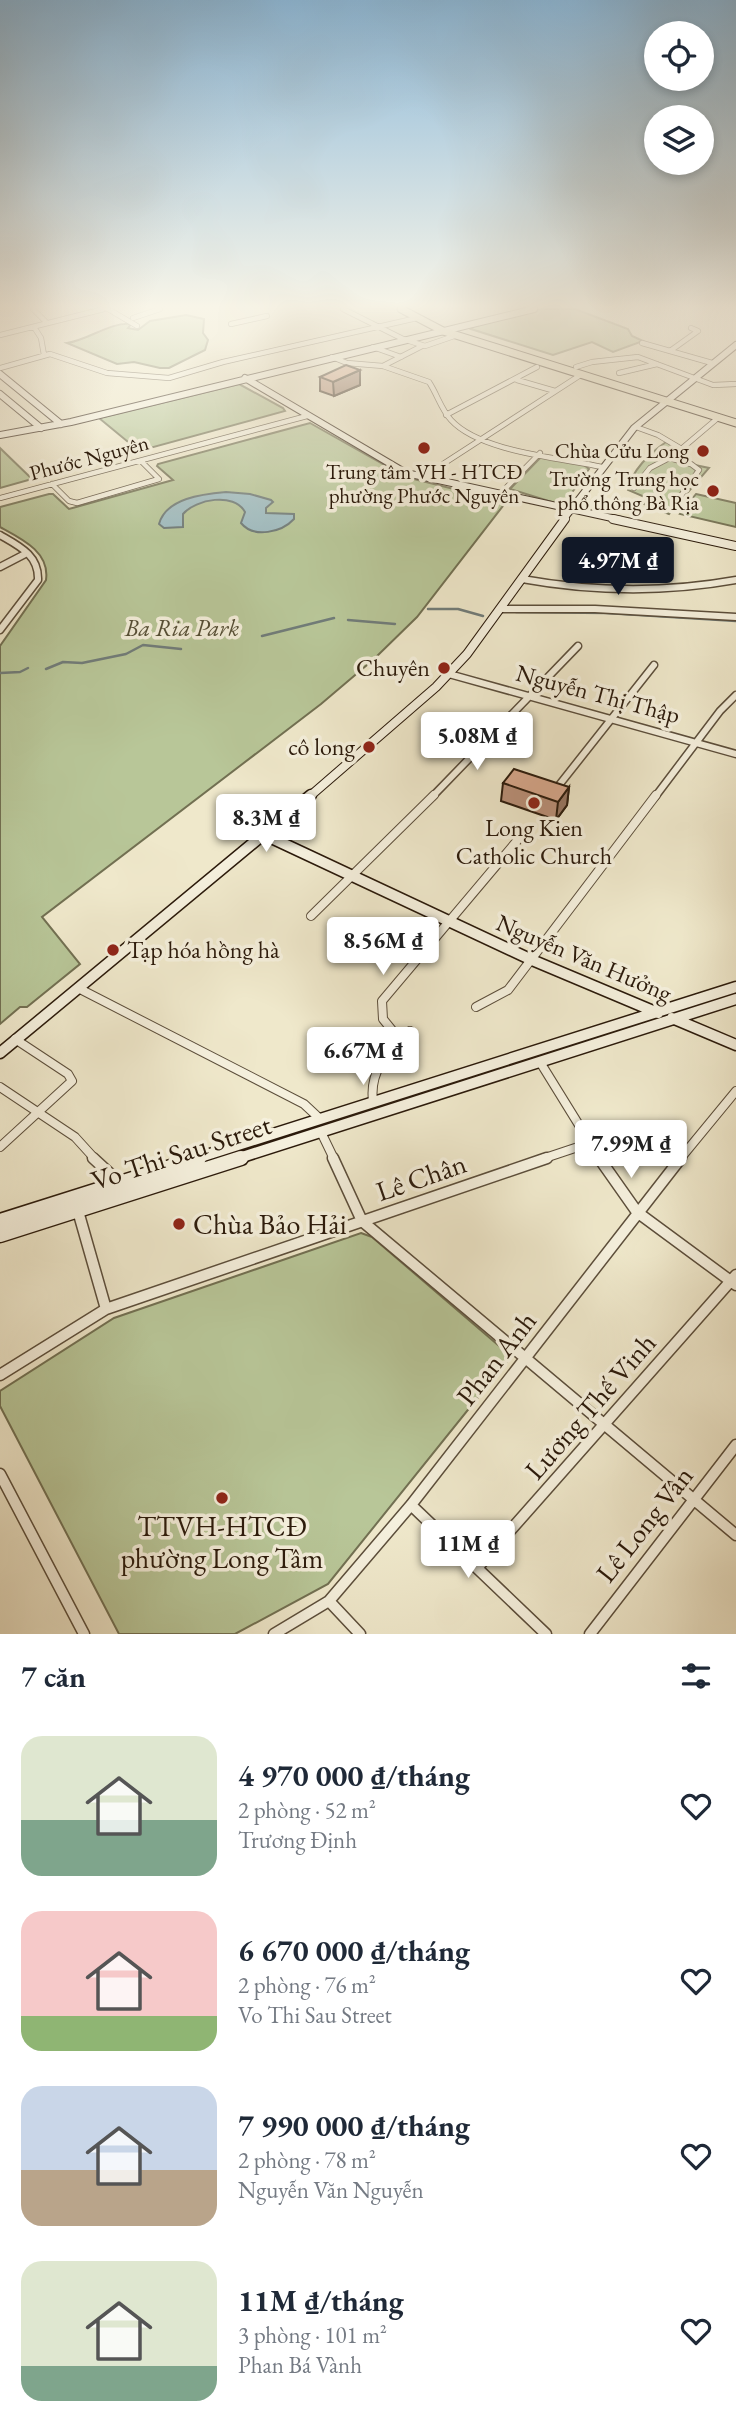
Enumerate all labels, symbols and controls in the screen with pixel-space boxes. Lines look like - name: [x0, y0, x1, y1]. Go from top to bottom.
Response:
- map controls: [644, 21, 714, 175]
- button: locate: [644, 21, 714, 91]
- button: layers: [644, 105, 714, 175]
- street label: Phước Nguyên: [26, 429, 151, 486]
- place label: Chùa Cửu Long: [555, 437, 690, 464]
- marker: Trung tâm VH - HTCĐ phường Phước Nguyên: [416, 440, 432, 456]
- marker: Chùa Cửu Long: [695, 443, 711, 459]
- place label: Trung tâm VH - HTCĐ phường Phước Nguyên: [326, 458, 522, 509]
- place label: Trường Trung học phổ thông Bà Rịa: [549, 465, 700, 516]
- marker: Trường Trung học phổ thông Bà Rịa: [705, 483, 721, 499]
- pin: 4.97M ₫: [553, 538, 683, 597]
- text: 4.97M ₫: [578, 545, 658, 575]
- park label: Ba Ria Park: [124, 612, 239, 643]
- place label: Chuyên: [356, 652, 430, 683]
- street label: Nguyễn Thị Thập: [513, 657, 683, 730]
- marker: Chuyên: [436, 660, 452, 676]
- pin: 5.08M ₫: [412, 712, 542, 772]
- text: 5.08M ₫: [437, 720, 517, 750]
- place label: cô long: [288, 731, 356, 762]
- marker: cô long: [361, 739, 377, 755]
- pin: 8.3M ₫: [209, 794, 323, 854]
- marker: Long Kien Catholic Church: [526, 795, 542, 811]
- text: 8.3M ₫: [232, 802, 300, 832]
- place label: Long Kien Catholic Church: [456, 812, 612, 871]
- street label: Nguyễn Văn Hưởng: [492, 907, 677, 1009]
- pin: 8.56M ₫: [318, 918, 448, 977]
- text: 8.56M ₫: [343, 925, 423, 955]
- place label: Tạp hóa hồng hà: [127, 934, 280, 965]
- marker: Tạp hóa hồng hà: [105, 942, 121, 958]
- pin: 6.67M ₫: [298, 1028, 428, 1087]
- text: 6.67M ₫: [323, 1035, 403, 1065]
- street label: Vo Thi Sau Street: [86, 1106, 276, 1198]
- pin: 7.99M ₫: [566, 1120, 696, 1180]
- text: 7.99M ₫: [591, 1128, 671, 1158]
- street label: Lê Chân: [371, 1145, 471, 1209]
- place label: Chùa Bảo Hải: [193, 1206, 347, 1242]
- marker: Chùa Bảo Hải: [171, 1216, 187, 1232]
- street label: Phan Anh: [448, 1304, 544, 1412]
- street label: Lương Thế Vinh: [516, 1325, 664, 1487]
- street label: Lê Long Vân: [587, 1459, 701, 1589]
- marker: TTVH-HTCĐ phường Long Tâm: [214, 1490, 230, 1506]
- place label: TTVH-HTCĐ phường Long Tâm: [121, 1508, 323, 1576]
- pin: 11M ₫: [419, 1520, 517, 1580]
- text: 11M ₫: [437, 1528, 499, 1558]
- text: 7 căn: [21, 1657, 86, 1696]
- icon: filters: [677, 1657, 715, 1695]
- text: 4 970 000 ₫/tháng: [238, 1756, 470, 1795]
- icon: home: [77, 1764, 161, 1848]
- icon: heart: [677, 1787, 715, 1825]
- text: 2 phòng · 52 m²: [238, 1795, 376, 1825]
- text: Trương Định: [238, 1825, 357, 1855]
- text: 6 670 000 ₫/tháng: [238, 1931, 470, 1970]
- icon: home: [77, 1939, 161, 2023]
- icon: heart: [677, 1962, 715, 2000]
- text: 2 phòng · 76 m²: [238, 1970, 376, 2000]
- text: Vo Thi Sau Street: [238, 2000, 392, 2030]
- text: 7 990 000 ₫/tháng: [238, 2106, 470, 2145]
- icon: home: [77, 2114, 161, 2198]
- icon: heart: [677, 2137, 715, 2175]
- text: 2 phòng · 78 m²: [238, 2145, 376, 2175]
- text: Nguyễn Văn Nguyễn: [238, 2175, 424, 2205]
- text: 11M ₫/tháng: [238, 2281, 404, 2320]
- icon: home: [77, 2289, 161, 2373]
- icon: heart: [677, 2312, 715, 2350]
- text: 3 phòng · 101 m²: [238, 2320, 387, 2350]
- text: Phan Bá Vành: [238, 2350, 362, 2380]

